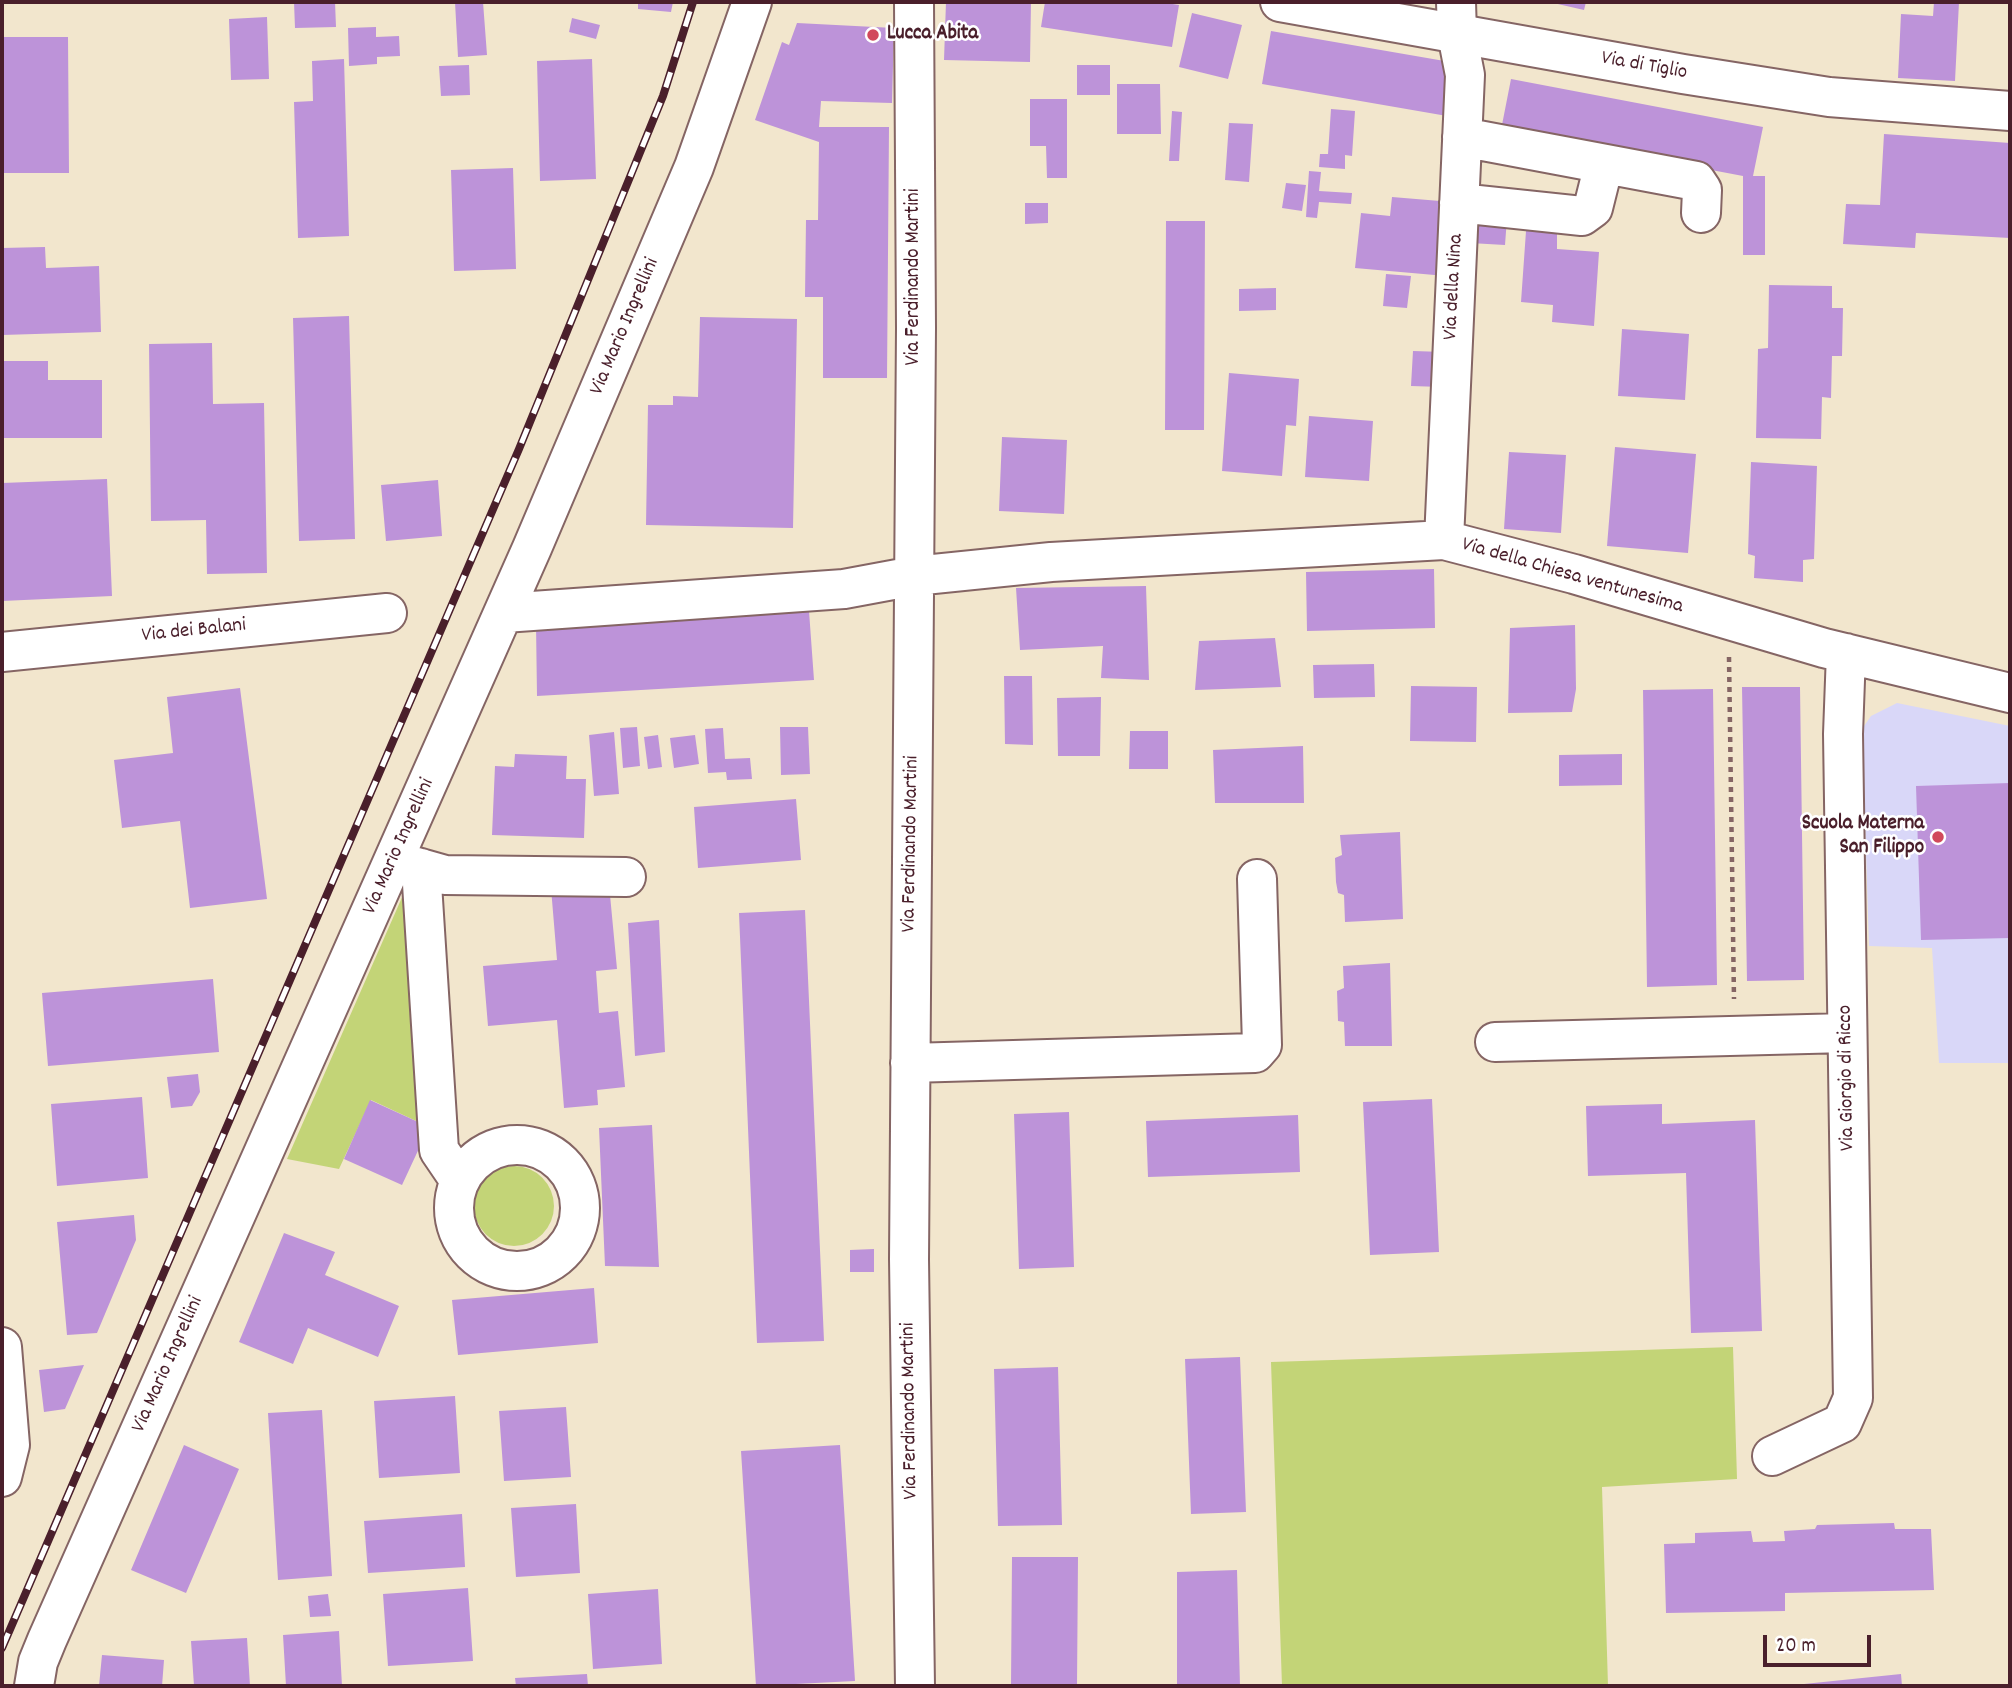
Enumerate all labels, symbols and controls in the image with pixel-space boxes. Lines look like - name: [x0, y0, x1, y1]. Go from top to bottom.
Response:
- place label: Lucca Abita: [887, 22, 978, 48]
- marker: Lucca Abita: [865, 27, 881, 43]
- street label: Via di Tiglio: [1599, 47, 1689, 87]
- street label: Via Ferdinando Martini: [902, 188, 928, 366]
- street label: Via della Nina: [1440, 233, 1470, 341]
- street label: Via Mario Ingrellini: [586, 255, 666, 399]
- street label: Via della Chiesa ventunesima: [1458, 533, 1686, 621]
- street label: Via dei Balani: [141, 614, 247, 650]
- street label: Via Ferdinando Martini: [898, 755, 926, 933]
- street label: Via Mario Ingrellini: [359, 775, 441, 919]
- place label: Scuola Materna San Filippo: [1802, 812, 1924, 862]
- marker: Scuola Materna San Filippo: [1930, 829, 1946, 845]
- street label: Via Giorgio di Ricco: [1834, 1005, 1862, 1151]
- street label: Via Mario Ingrellini: [128, 1293, 210, 1437]
- street label: Via Ferdinando Martini: [897, 1322, 925, 1500]
- scale bar: [1767, 1622, 1876, 1666]
- text: 20 m: [1776, 1632, 1816, 1662]

